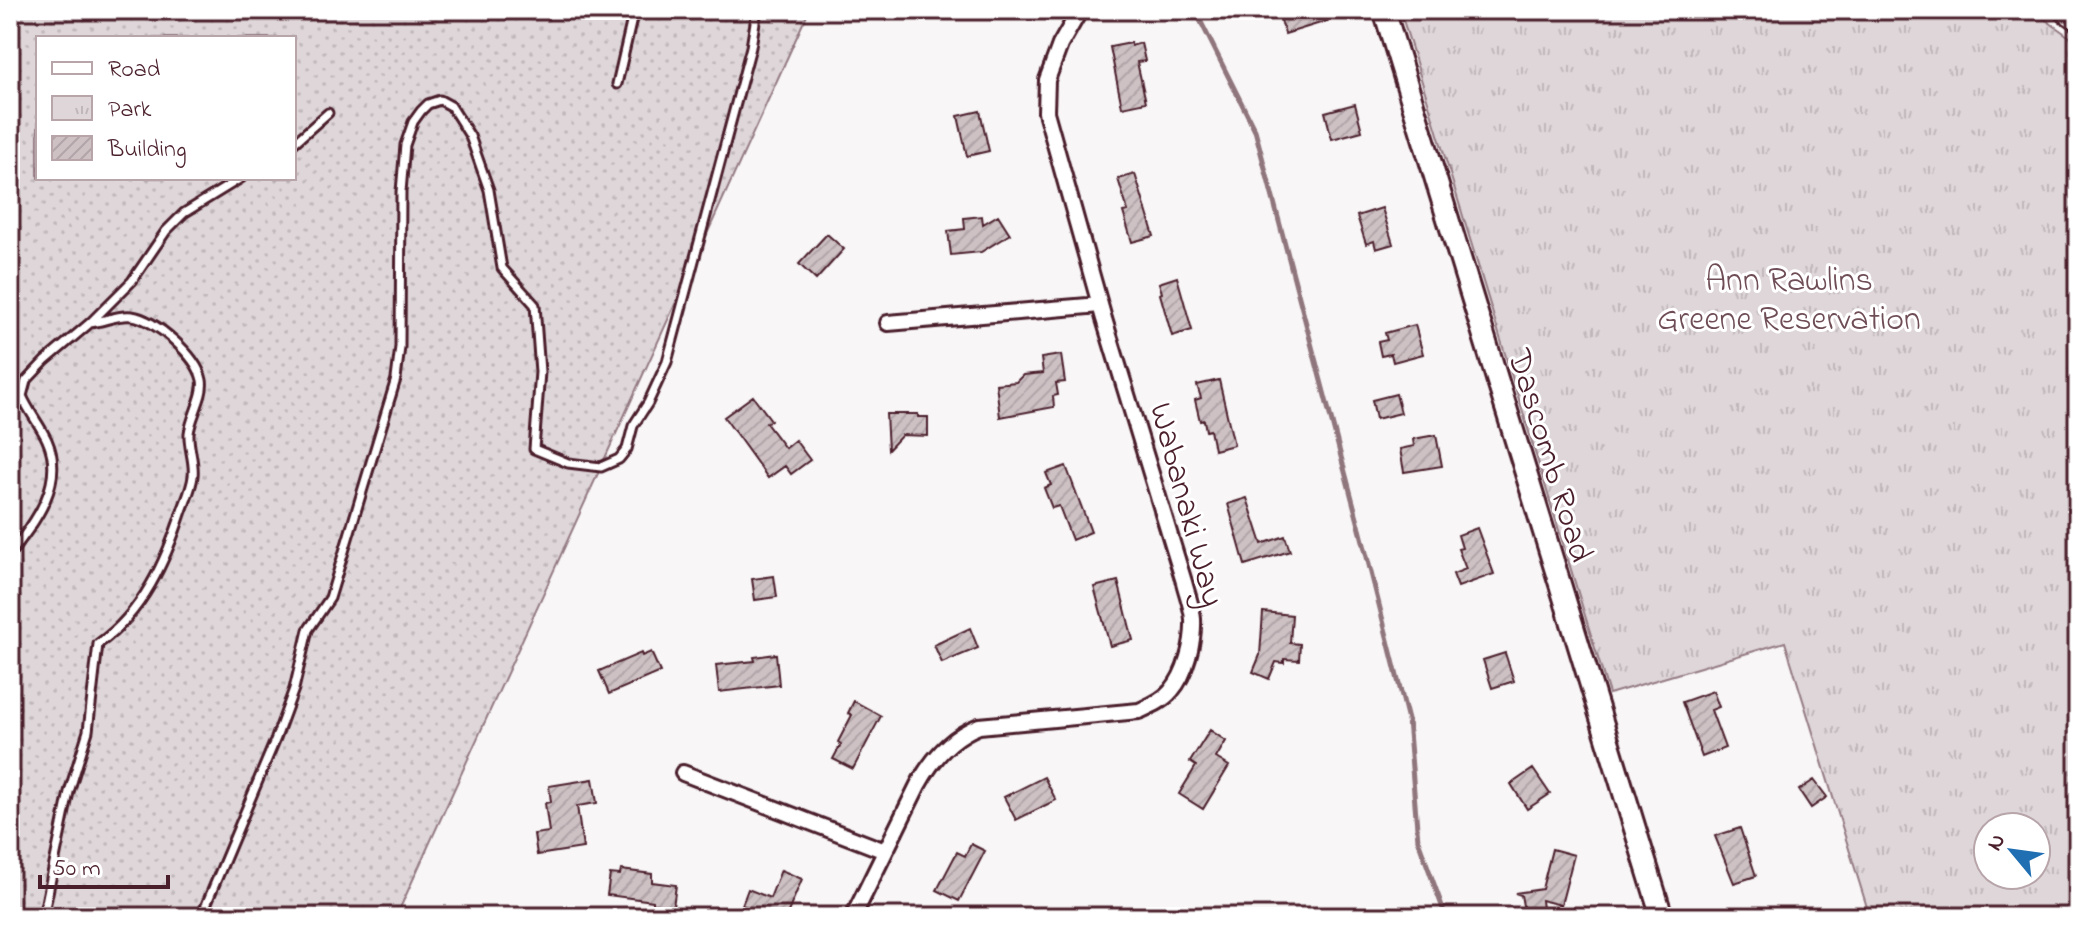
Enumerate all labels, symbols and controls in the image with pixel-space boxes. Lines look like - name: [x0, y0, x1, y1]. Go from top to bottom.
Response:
- legend: [36, 36, 296, 180]
- text: Road: [108, 53, 161, 88]
- text: Park: [108, 93, 152, 128]
- text: Building: [107, 133, 187, 168]
- park label: Ann Rawlins Greene Reservation: [1657, 257, 1921, 346]
- street label: Dascomb Road: [1492, 343, 1604, 569]
- street label: Wabanaki Way: [1134, 397, 1236, 613]
- north arrow: [1972, 811, 2052, 891]
- text: N: [1980, 829, 2015, 857]
- scale bar: [40, 839, 168, 889]
- text: 50 m: [52, 852, 101, 887]

